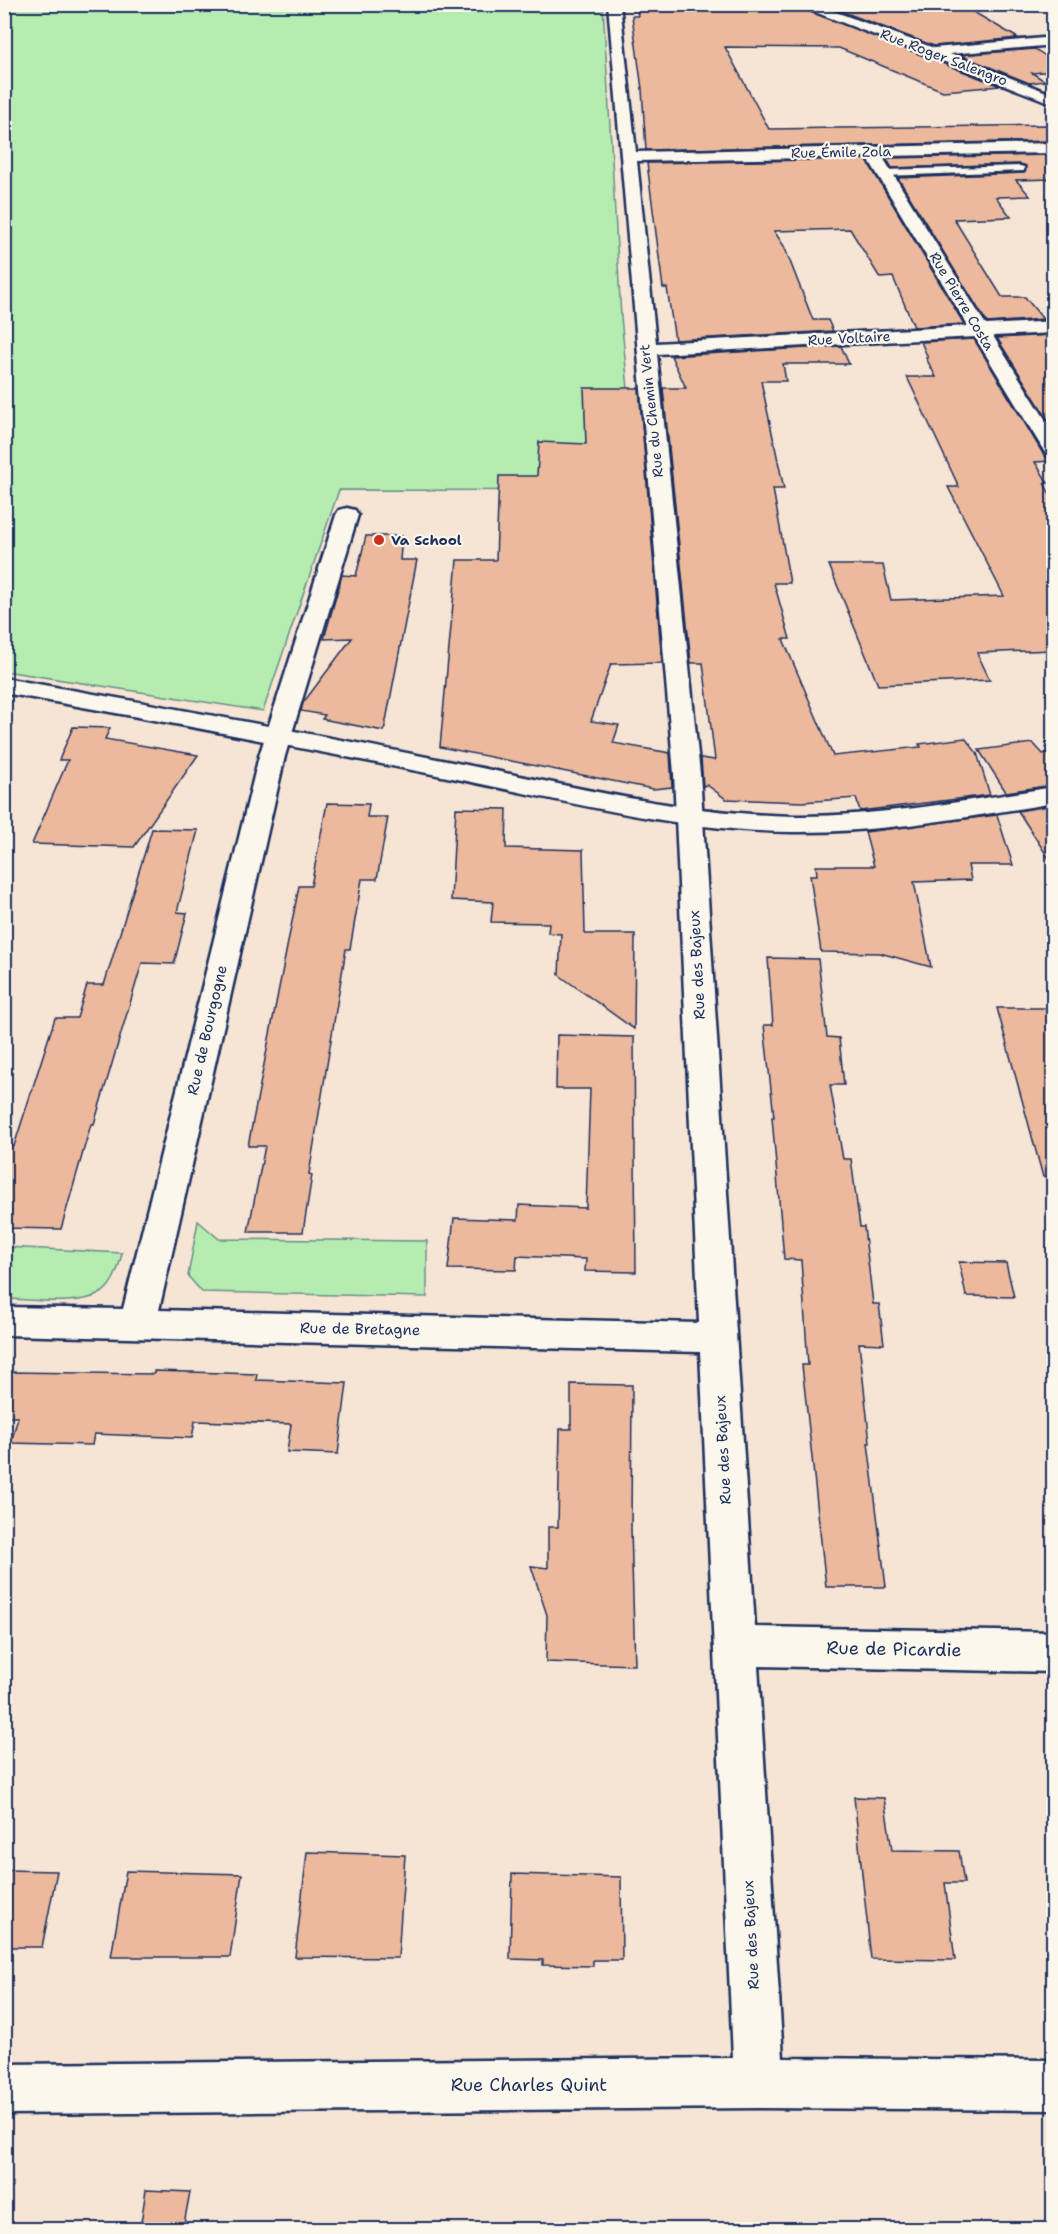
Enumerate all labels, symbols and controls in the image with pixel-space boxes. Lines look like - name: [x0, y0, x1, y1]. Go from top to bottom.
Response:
- street label: Rue Roger Salengro: [878, 24, 1010, 90]
- street label: Rue Émile Zola: [791, 142, 892, 162]
- street label: Rue Pierre Costa: [925, 248, 999, 354]
- street label: Rue Voltaire: [807, 327, 891, 349]
- street label: Rue du Chemin Vert: [635, 344, 667, 478]
- place label: Va School: [391, 531, 462, 549]
- marker: Va School: [372, 533, 386, 547]
- street label: Rue des Bajeux: [684, 910, 710, 1020]
- street label: Rue de Bourgogne: [182, 963, 232, 1097]
- street label: Rue de Bretagne: [300, 1318, 420, 1340]
- street label: Rue des Bajeux: [710, 1395, 736, 1505]
- street label: Rue de Picardie: [826, 1636, 962, 1662]
- street label: Rue des Bajeux: [738, 1880, 764, 1990]
- street label: Rue Charles Quint: [451, 2073, 607, 2097]

